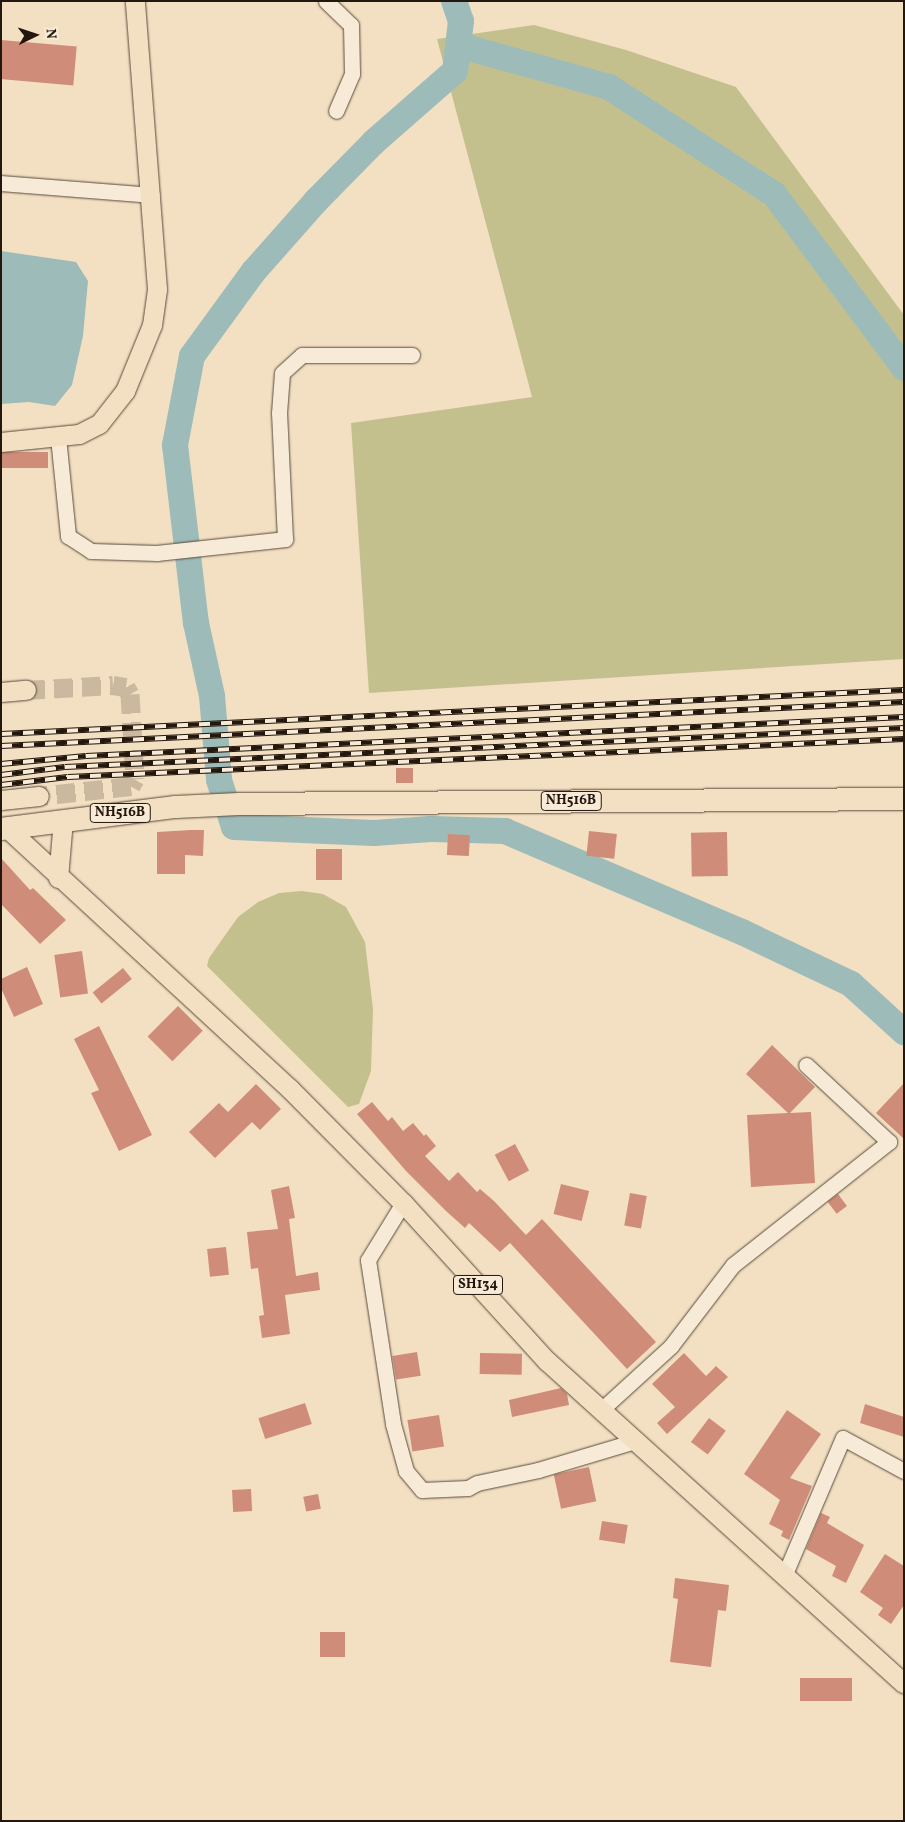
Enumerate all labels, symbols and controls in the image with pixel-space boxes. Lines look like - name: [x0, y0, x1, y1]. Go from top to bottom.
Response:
- north arrow: [10, 10, 60, 60]
- text: N: [41, 28, 60, 40]
- road number: NH516B: [540, 789, 602, 812]
- road number: NH516B: [89, 801, 151, 824]
- road number: SH134: [453, 1274, 503, 1296]

